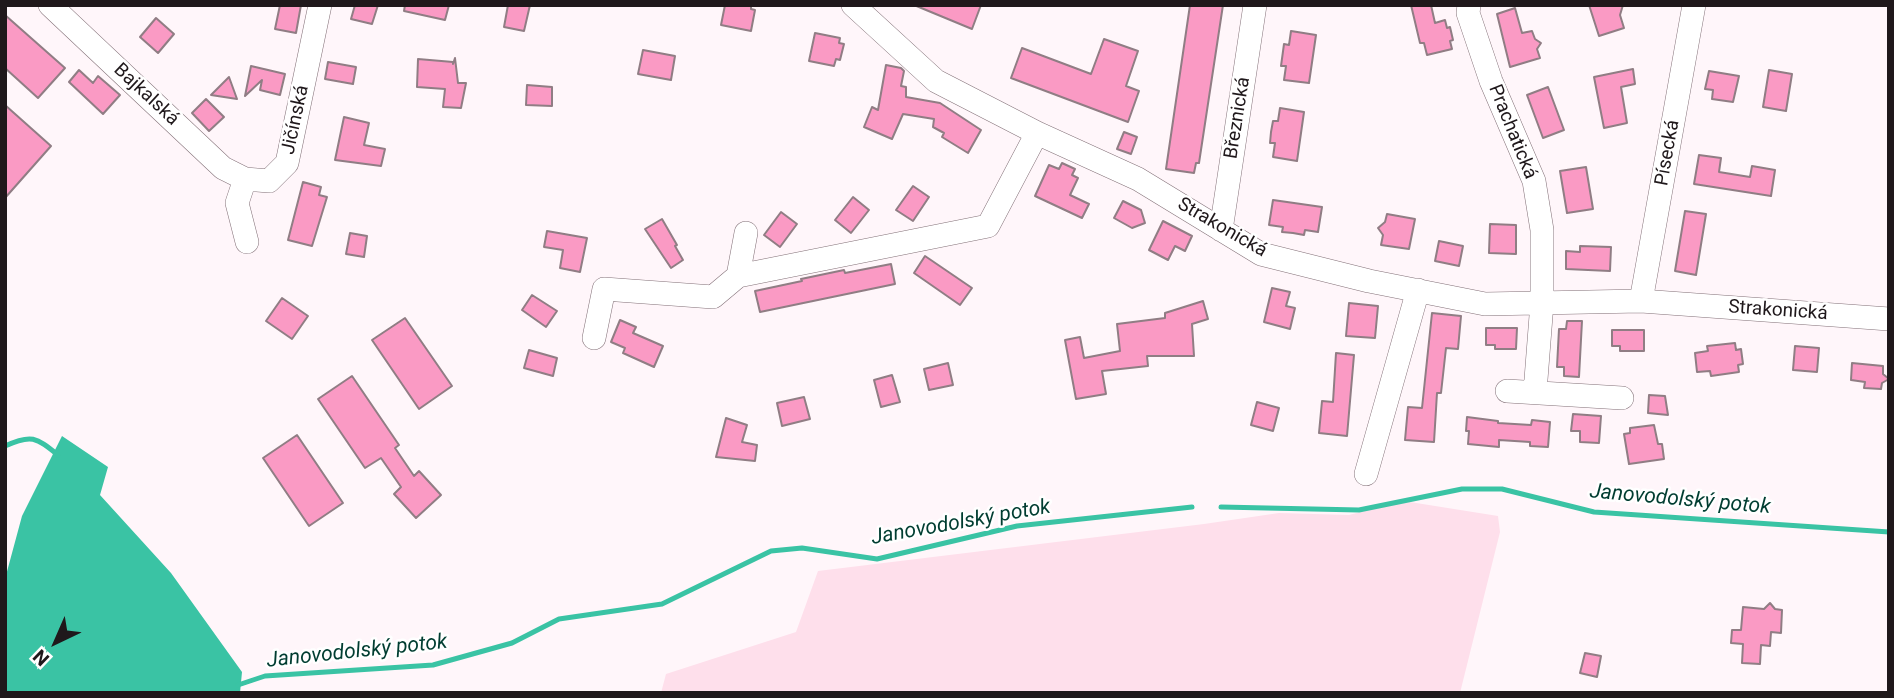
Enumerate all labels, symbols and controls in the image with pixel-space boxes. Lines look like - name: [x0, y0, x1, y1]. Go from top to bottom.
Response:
- street label: Bajkalská: [109, 59, 183, 131]
- street label: Březnická: [1220, 75, 1256, 161]
- street label: Prachatická: [1483, 81, 1541, 183]
- street label: Jičínská: [278, 83, 314, 157]
- street label: Písecká: [1651, 118, 1685, 188]
- street label: Strakonická: [1173, 193, 1271, 263]
- street label: Strakonická: [1728, 296, 1828, 326]
- water label: Janovodolský potok: [1588, 480, 1772, 520]
- water label: Janovodolský potok: [869, 495, 1053, 551]
- north arrow: [21, 607, 91, 677]
- water label: Janovodolský potok: [265, 630, 449, 674]
- text: N: [28, 645, 54, 670]

